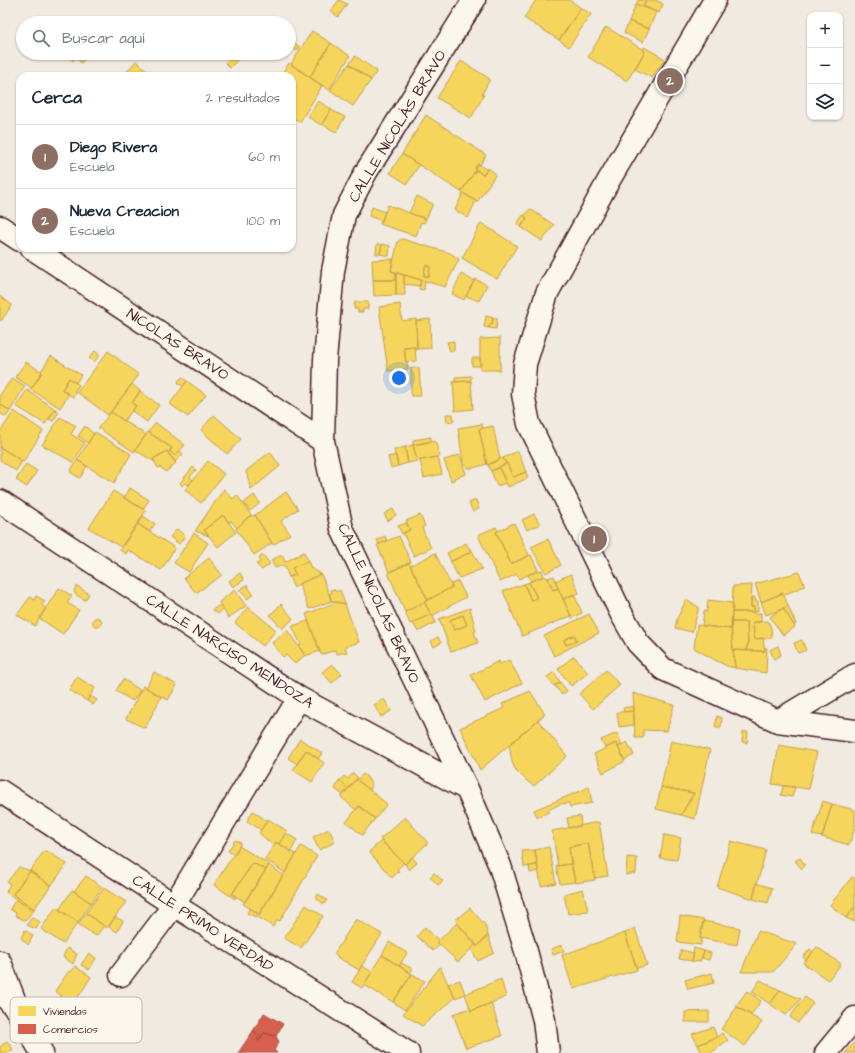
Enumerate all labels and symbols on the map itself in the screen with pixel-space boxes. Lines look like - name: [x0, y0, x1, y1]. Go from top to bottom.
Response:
- street label: CALLE NICOLÁS BRAVO: [344, 46, 451, 206]
- pin: 2: [657, 66, 683, 96]
- street label: NICOLAS BRAVO: [122, 303, 233, 385]
- your location: [389, 368, 409, 388]
- street label: CALLE NICOLÁS BRAVO: [332, 520, 425, 687]
- pin: 1: [581, 524, 607, 554]
- street label: CALLE NARCISO MENDOZA: [142, 589, 318, 714]
- street label: CALLE PRIMO VERDAD: [128, 870, 278, 977]
- legend: [10, 997, 142, 1043]
- text: Viviendas: [43, 1004, 88, 1019]
- text: Comercios: [43, 1022, 98, 1037]

